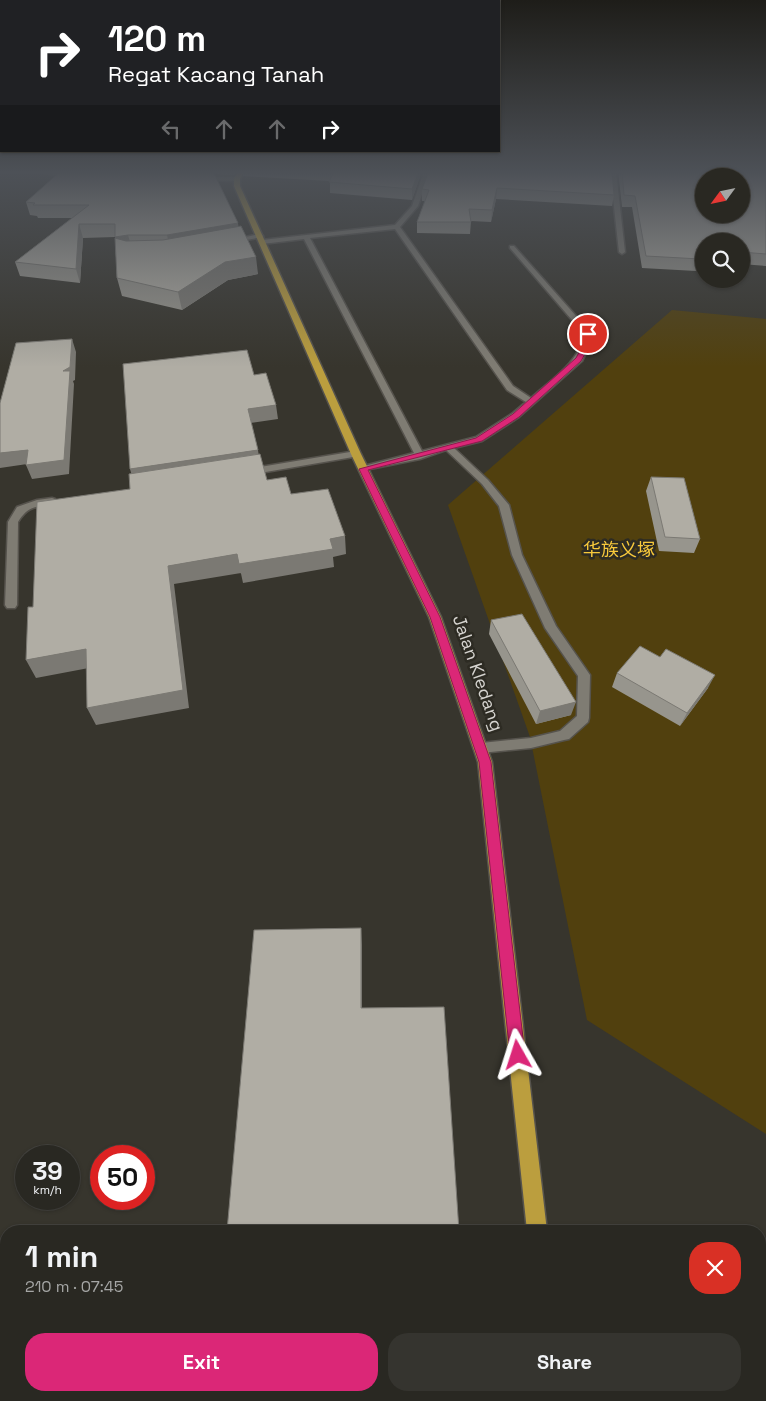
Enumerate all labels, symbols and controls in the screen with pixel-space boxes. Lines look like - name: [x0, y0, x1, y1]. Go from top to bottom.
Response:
- text: 120 m: [108, 17, 206, 61]
- icon: right: [25, 20, 90, 85]
- text: Regat Kacang Tanah: [108, 60, 324, 88]
- icon: left: [157, 115, 185, 143]
- icon: ahead: [210, 115, 238, 143]
- icon: ahead: [263, 115, 291, 143]
- icon: right: [316, 115, 344, 143]
- north arrow: [695, 168, 750, 222]
- map controls: [695, 168, 750, 288]
- button: search: [695, 233, 750, 288]
- pin: [567, 313, 609, 355]
- icon: arrive: [574, 320, 602, 348]
- park label: 华族义塚: [583, 538, 655, 561]
- street label: Jalan Kledang: [448, 612, 509, 734]
- position arrow: [491, 1028, 543, 1080]
- speed limit sign: 50: [90, 1145, 155, 1210]
- text: 39: [32, 1155, 63, 1187]
- text: km/h: [33, 1182, 62, 1198]
- text: 1 min: [25, 1237, 98, 1276]
- button: close: [689, 1242, 741, 1294]
- text: 210 m · 07:45: [25, 1276, 123, 1297]
- button: Exit: [25, 1333, 378, 1391]
- button: Share: [388, 1333, 741, 1391]

